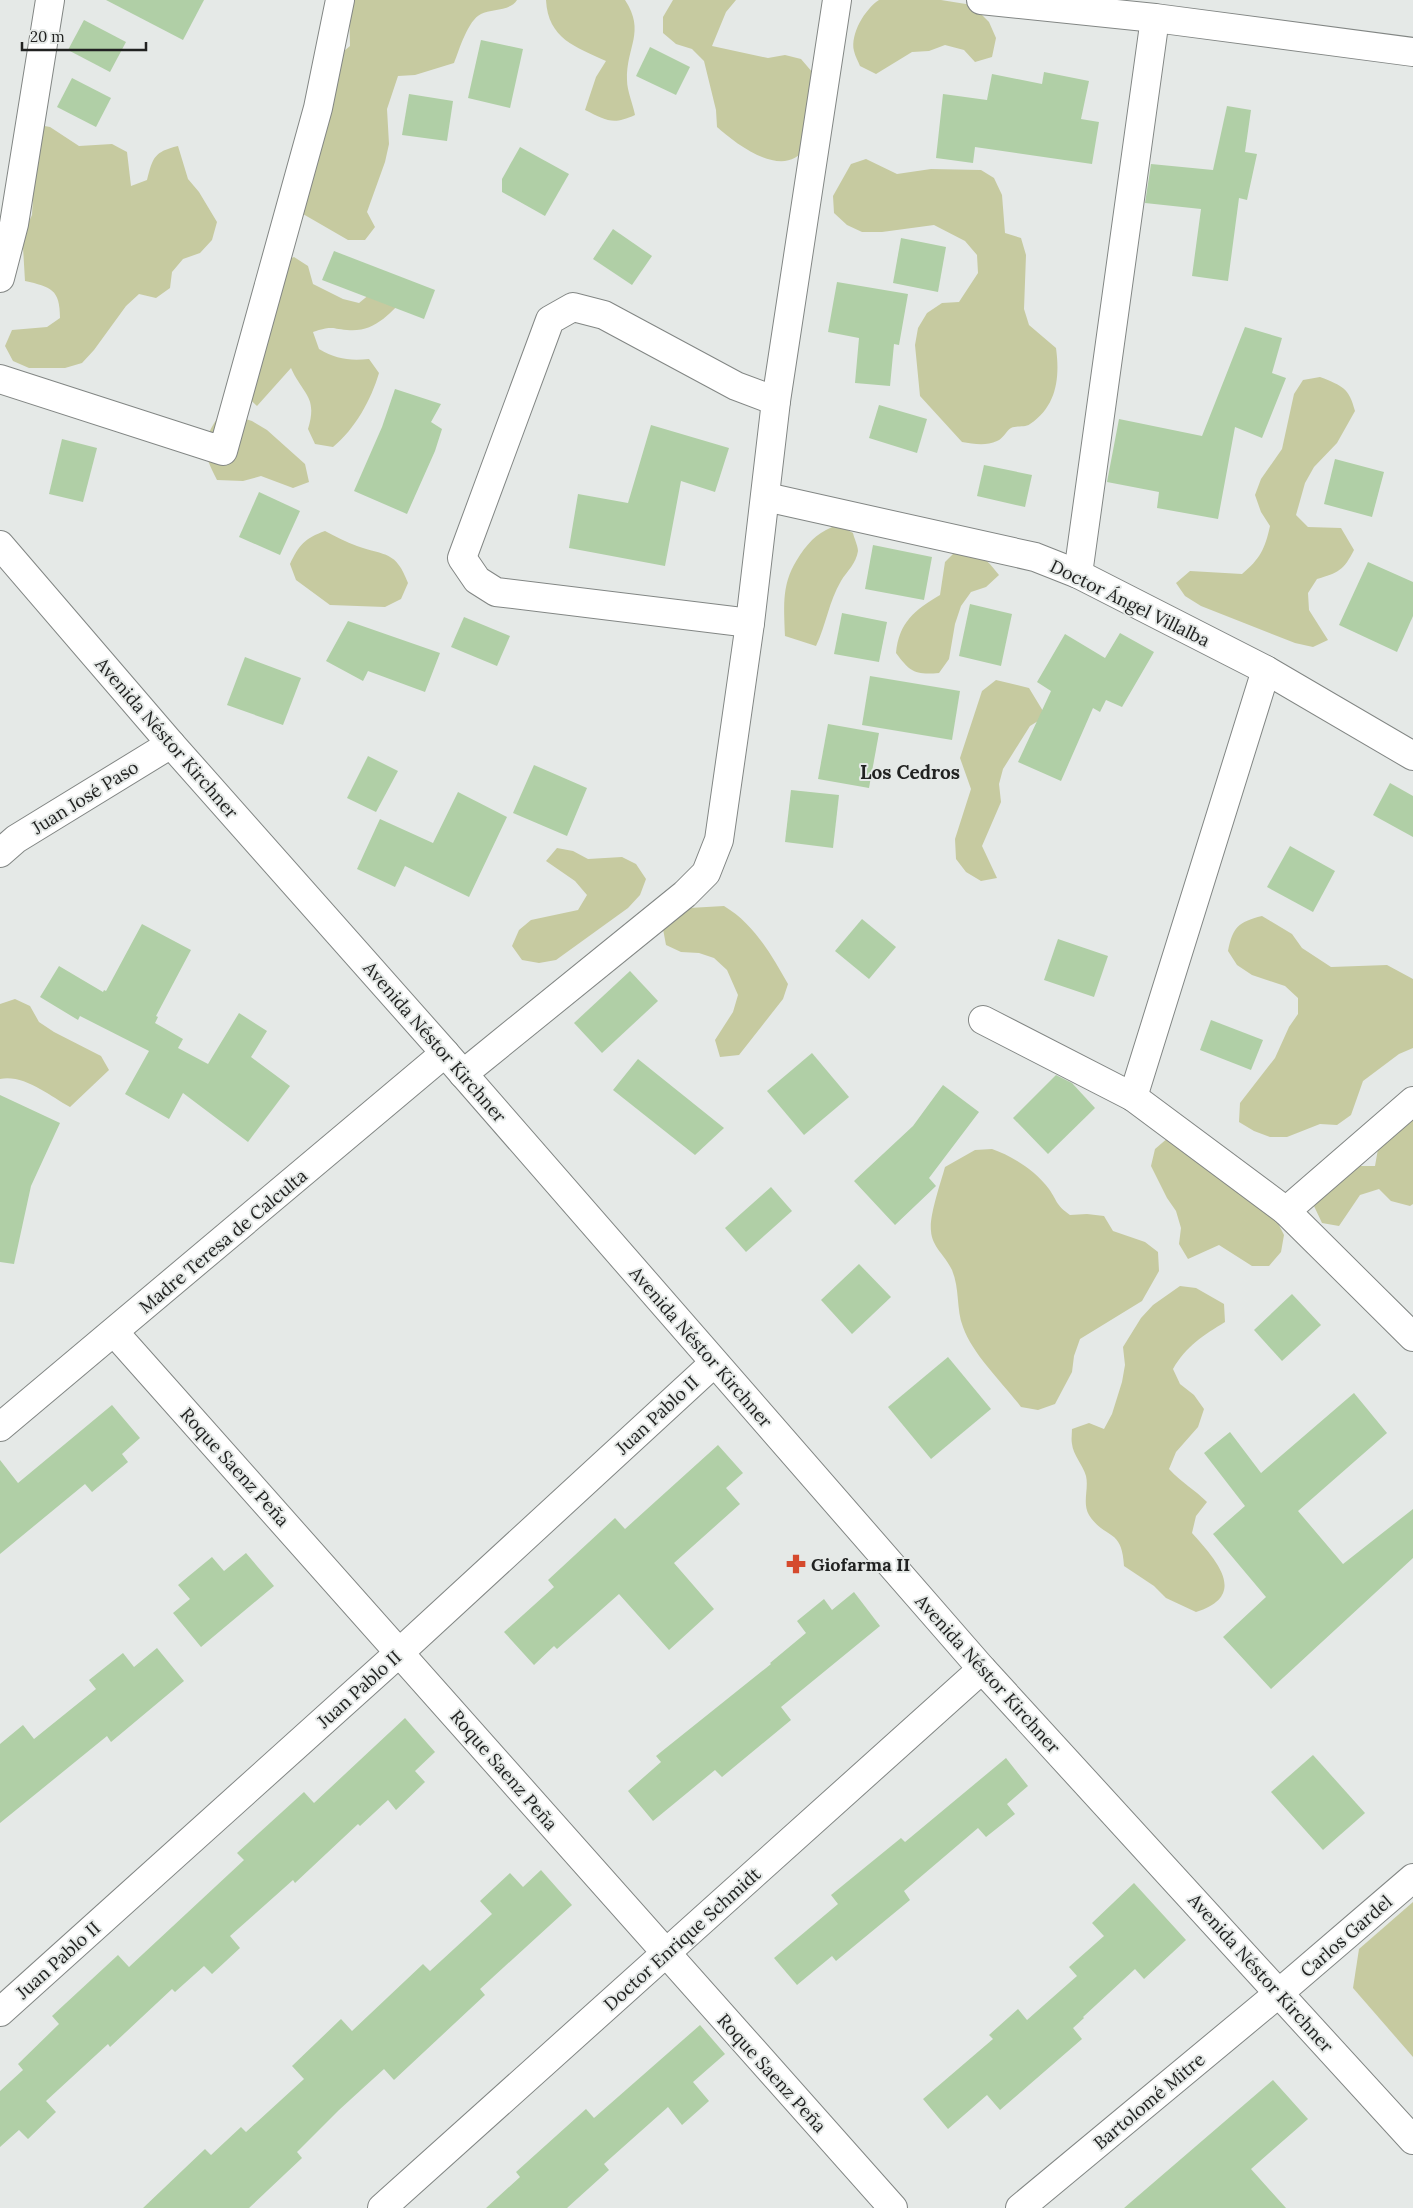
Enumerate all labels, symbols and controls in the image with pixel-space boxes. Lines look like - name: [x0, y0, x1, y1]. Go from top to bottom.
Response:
- scale bar: [22, 20, 146, 52]
- text: 20 m: [30, 27, 65, 46]
- street label: Doctor Ángel Villalba: [1046, 554, 1214, 652]
- street label: Avenida Néstor Kirchner: [90, 652, 243, 823]
- street label: Juan José Paso: [27, 755, 143, 839]
- district label: Los Cedros: [860, 760, 960, 784]
- street label: Avenida Néstor Kirchner: [358, 956, 511, 1127]
- street label: Madre Teresa de Calculta: [134, 1164, 312, 1318]
- street label: Avenida Néstor Kirchner: [624, 1261, 777, 1432]
- street label: Juan Pablo II: [610, 1371, 703, 1460]
- street label: Roque Saenz Peña: [176, 1403, 294, 1531]
- pharmacy icon: Giofarma II: [785, 1553, 807, 1575]
- place label: Giofarma II: [811, 1553, 910, 1576]
- street label: Avenida Néstor Kirchner: [910, 1589, 1066, 1758]
- street label: Juan Pablo II: [311, 1645, 406, 1733]
- street label: Roque Saenz Peña: [445, 1705, 563, 1835]
- street label: Doctor Enrique Schmidt: [599, 1862, 765, 2016]
- street label: Avenida Néstor Kirchner: [1183, 1888, 1339, 2057]
- street label: Carlos Gardel: [1295, 1890, 1397, 1982]
- street label: Juan Pablo II: [10, 1916, 105, 2004]
- street label: Roque Saenz Peña: [713, 2009, 831, 2137]
- street label: Bartolomé Mitre: [1089, 2048, 1209, 2154]

